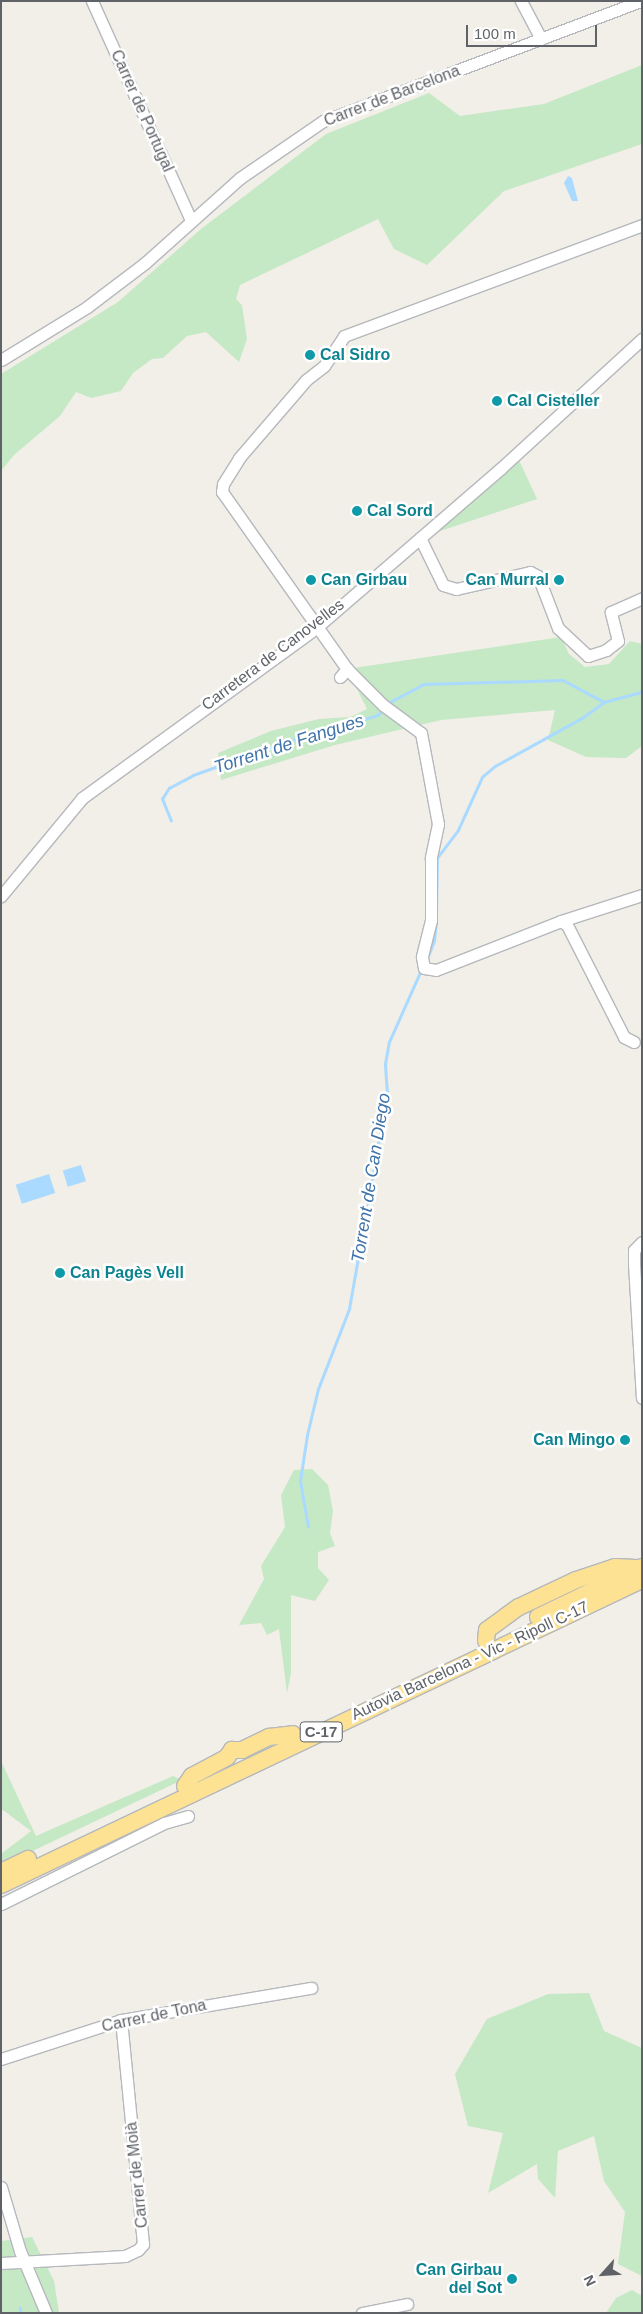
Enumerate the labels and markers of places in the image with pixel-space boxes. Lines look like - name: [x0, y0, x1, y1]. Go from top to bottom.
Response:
- place label: Cal Sidro: [320, 345, 390, 365]
- marker: Cal Sidro: [304, 349, 316, 361]
- place label: Cal Cisteller: [507, 391, 599, 411]
- marker: Cal Cisteller: [491, 395, 503, 407]
- place label: Cal Sord: [367, 501, 433, 521]
- marker: Cal Sord: [351, 505, 363, 517]
- place label: Can Girbau: [321, 570, 407, 590]
- place label: Can Murral: [465, 570, 549, 590]
- marker: Can Girbau: [305, 574, 317, 586]
- marker: Can Murral: [553, 574, 565, 586]
- place label: Can Pagès Vell: [70, 1263, 184, 1283]
- marker: Can Pagès Vell: [54, 1267, 66, 1279]
- place label: Can Mingo: [533, 1430, 615, 1450]
- marker: Can Mingo: [619, 1434, 631, 1446]
- place label: Can Girbau del Sot: [416, 2260, 502, 2298]
- marker: Can Girbau del Sot: [506, 2273, 518, 2285]

